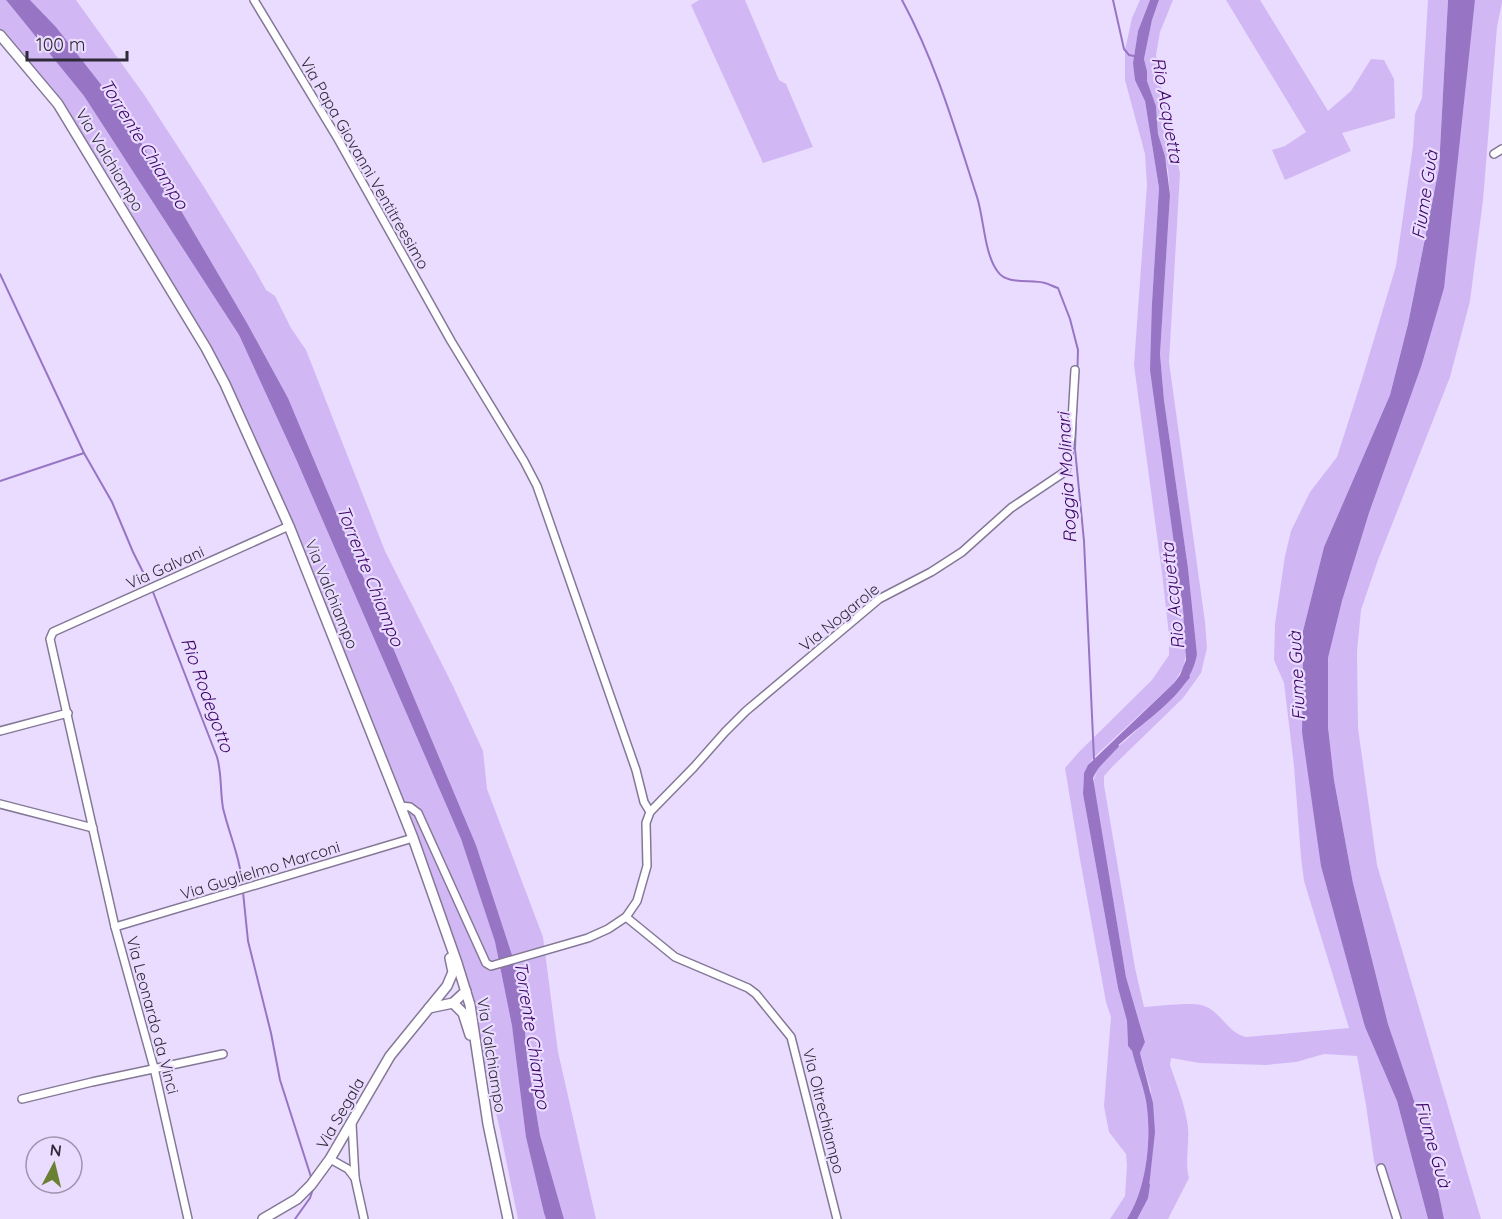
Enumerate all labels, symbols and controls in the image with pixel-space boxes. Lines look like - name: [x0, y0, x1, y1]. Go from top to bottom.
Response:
- scale bar: [27, 24, 128, 62]
- text: 100 m: [36, 33, 85, 56]
- street label: Via Papa Giovanni Ventitreesimo: [296, 53, 434, 273]
- water label: Rio Acquetta: [1147, 55, 1188, 166]
- water label: Torrente Chiampo: [95, 74, 194, 214]
- street label: Via Valchiampo: [71, 105, 149, 215]
- water label: Fiume Guà: [1406, 148, 1443, 241]
- water label: Roggia Molinari: [1051, 410, 1081, 544]
- water label: Torrente Chiampo: [332, 502, 410, 651]
- street label: Via Valchiampo: [301, 536, 363, 652]
- street label: Via Galvani: [123, 541, 207, 593]
- water label: Rio Acquetta: [1155, 541, 1190, 651]
- street label: Via Nogarole: [795, 579, 883, 655]
- water label: Fiume Guà: [1283, 630, 1310, 721]
- water label: Rio Rodegotto: [176, 634, 239, 756]
- street label: Via Guglielmo Marconi: [178, 836, 342, 904]
- street label: Via Leonardo da Vinci: [122, 934, 184, 1096]
- water label: Torrente Chiampo: [509, 959, 556, 1112]
- street label: Via Valchiampo: [473, 996, 511, 1114]
- street label: Via Oltrechiampo: [799, 1046, 849, 1176]
- street label: Via Segala: [312, 1074, 368, 1152]
- water label: Fiume Guà: [1410, 1098, 1457, 1191]
- north arrow: [24, 1135, 84, 1195]
- text: N: [49, 1139, 63, 1161]

